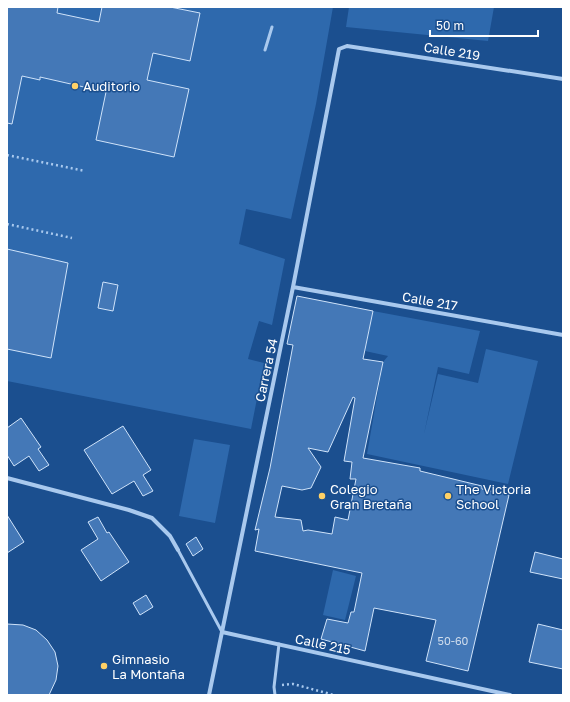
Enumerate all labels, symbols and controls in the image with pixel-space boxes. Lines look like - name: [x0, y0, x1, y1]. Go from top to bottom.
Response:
- scale bar: [430, 12, 538, 38]
- text: 50 m: [436, 18, 464, 33]
- street label: Calle 219: [423, 39, 481, 63]
- place label: Auditorio: [83, 78, 140, 94]
- marker: Auditorio: [70, 81, 80, 91]
- street label: Calle 217: [401, 288, 459, 314]
- street label: Carrera 54: [251, 337, 281, 403]
- place label: Colegio Gran Bretaña: [330, 481, 412, 512]
- place label: The Victoria School: [456, 481, 531, 512]
- marker: Colegio Gran Bretaña: [317, 491, 327, 501]
- marker: The Victoria School: [443, 491, 453, 501]
- street label: Calle 215: [294, 630, 352, 658]
- house number: 50-60: [438, 634, 469, 647]
- place label: Gimnasio La Montaña: [112, 651, 185, 682]
- marker: Gimnasio La Montaña: [99, 661, 109, 671]

